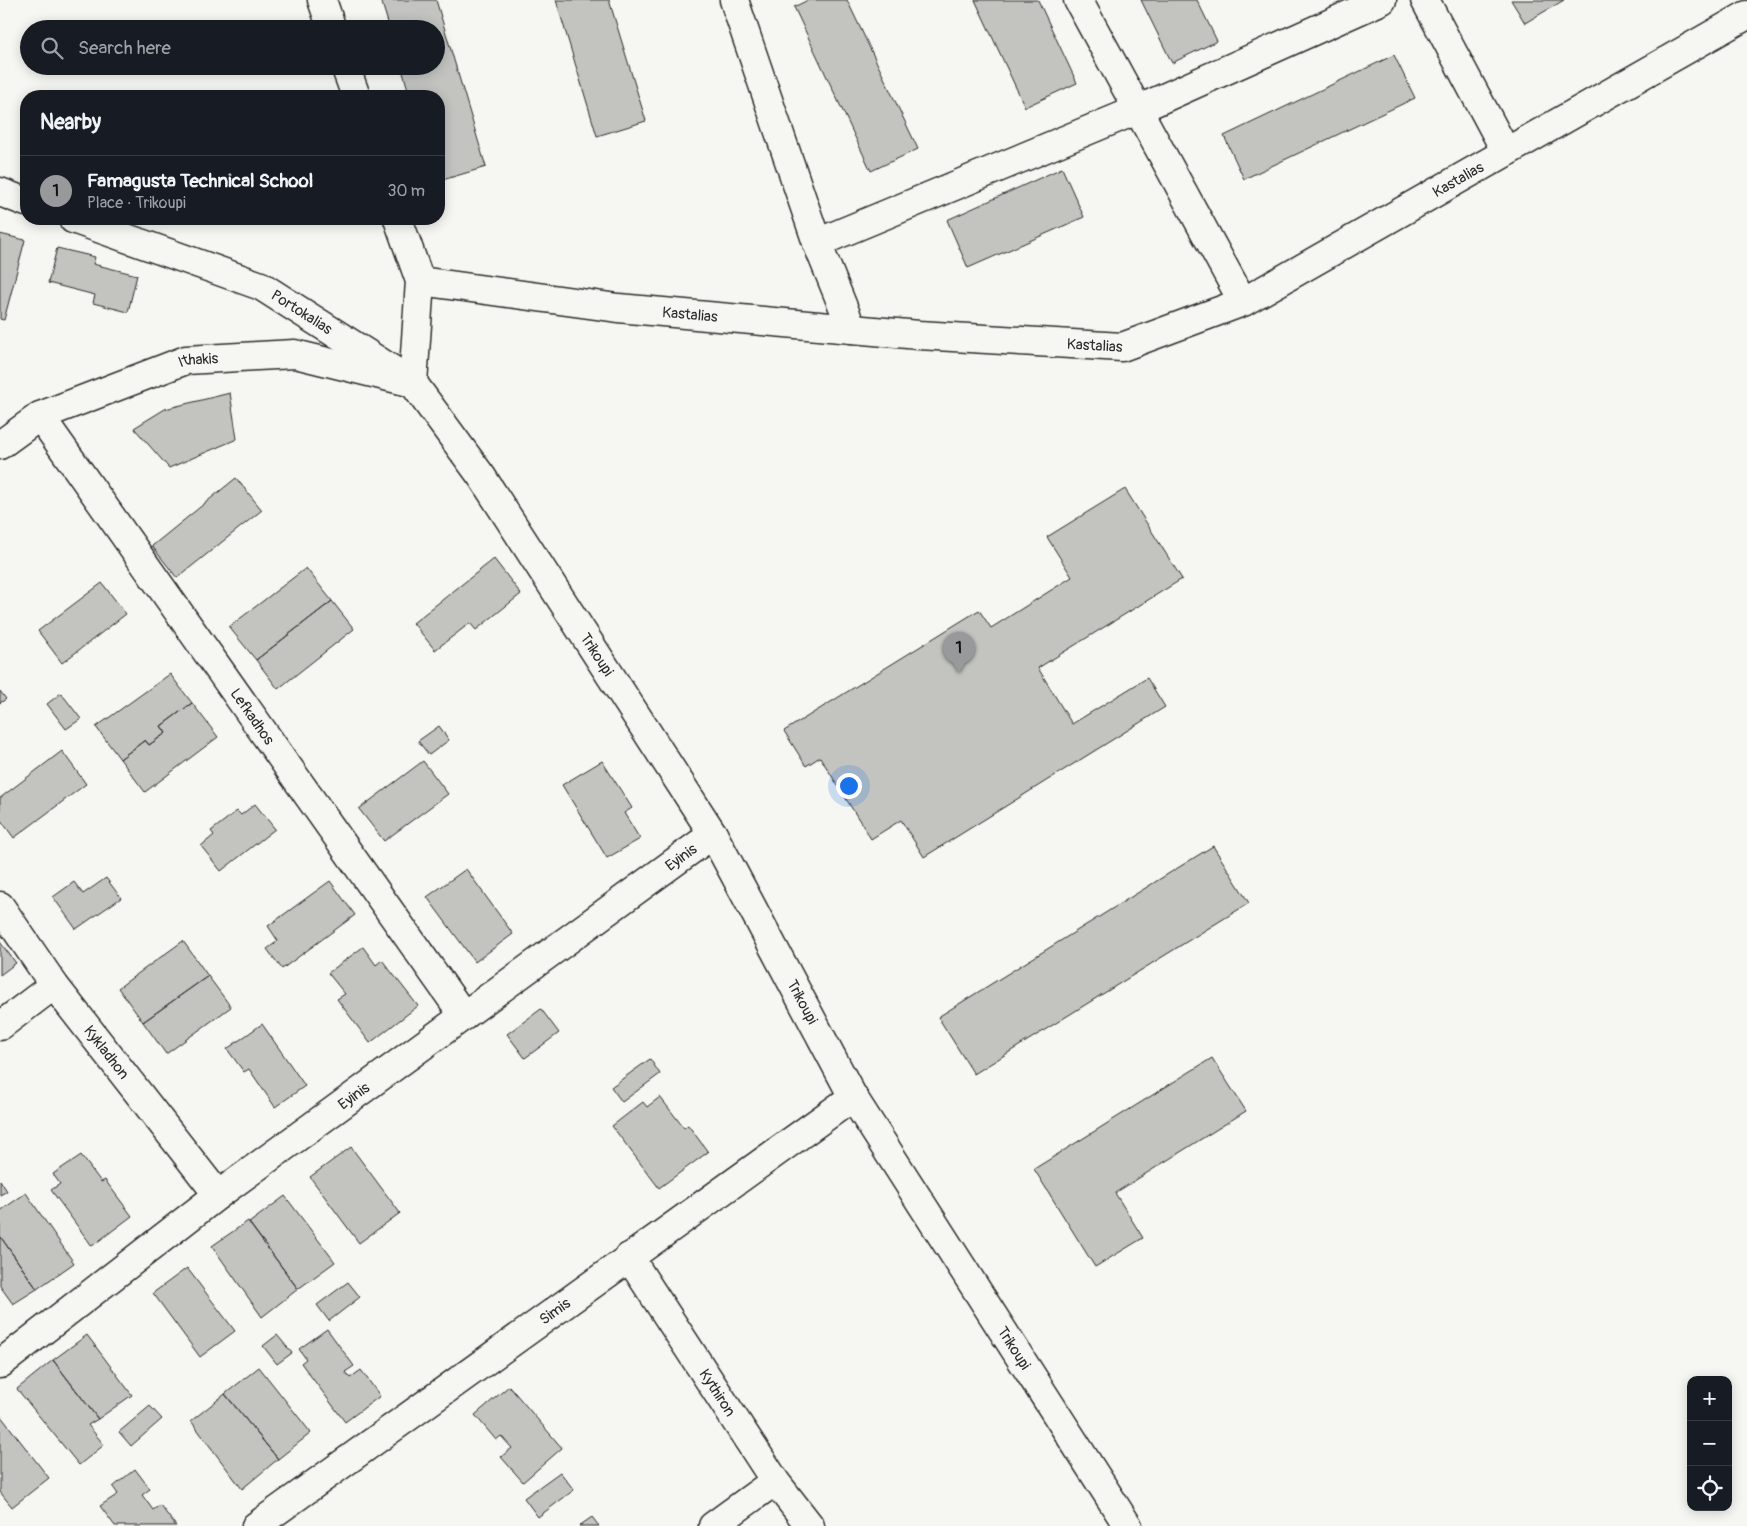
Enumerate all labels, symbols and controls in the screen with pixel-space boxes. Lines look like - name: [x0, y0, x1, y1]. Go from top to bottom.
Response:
- search box: [20, 20, 445, 75]
- icon: search: [38, 34, 66, 62]
- text: Search here: [78, 36, 171, 60]
- text: Nearby: [40, 109, 101, 136]
- street label: Kastalias: [1429, 158, 1487, 202]
- text: Famagusta Technical School: [87, 169, 313, 193]
- text: 1: [53, 181, 59, 201]
- text: 30 m: [387, 181, 425, 201]
- text: Place · Trikoupi: [87, 193, 186, 213]
- street label: Portokalias: [267, 286, 336, 339]
- street label: Kastalias: [661, 303, 719, 327]
- street label: Kastalias: [1066, 335, 1123, 357]
- street label: Ithakis: [176, 349, 219, 372]
- street label: Trikoupi: [576, 630, 618, 680]
- pin: 1: [943, 632, 975, 673]
- street label: Lefkadhos: [226, 685, 278, 749]
- your location: [836, 773, 862, 799]
- street label: Eyinis: [662, 840, 701, 876]
- street label: Trikoupi: [782, 977, 822, 1028]
- street label: Kykladhon: [79, 1022, 133, 1083]
- street label: Eyinis: [335, 1078, 374, 1114]
- street label: Simis: [536, 1294, 575, 1329]
- street label: Trikoupi: [993, 1323, 1035, 1374]
- street label: Kythiron: [695, 1366, 739, 1420]
- map controls: [1687, 1376, 1732, 1511]
- button: +: [1687, 1376, 1732, 1421]
- button: −: [1687, 1421, 1732, 1466]
- button: locate: [1687, 1466, 1732, 1511]

